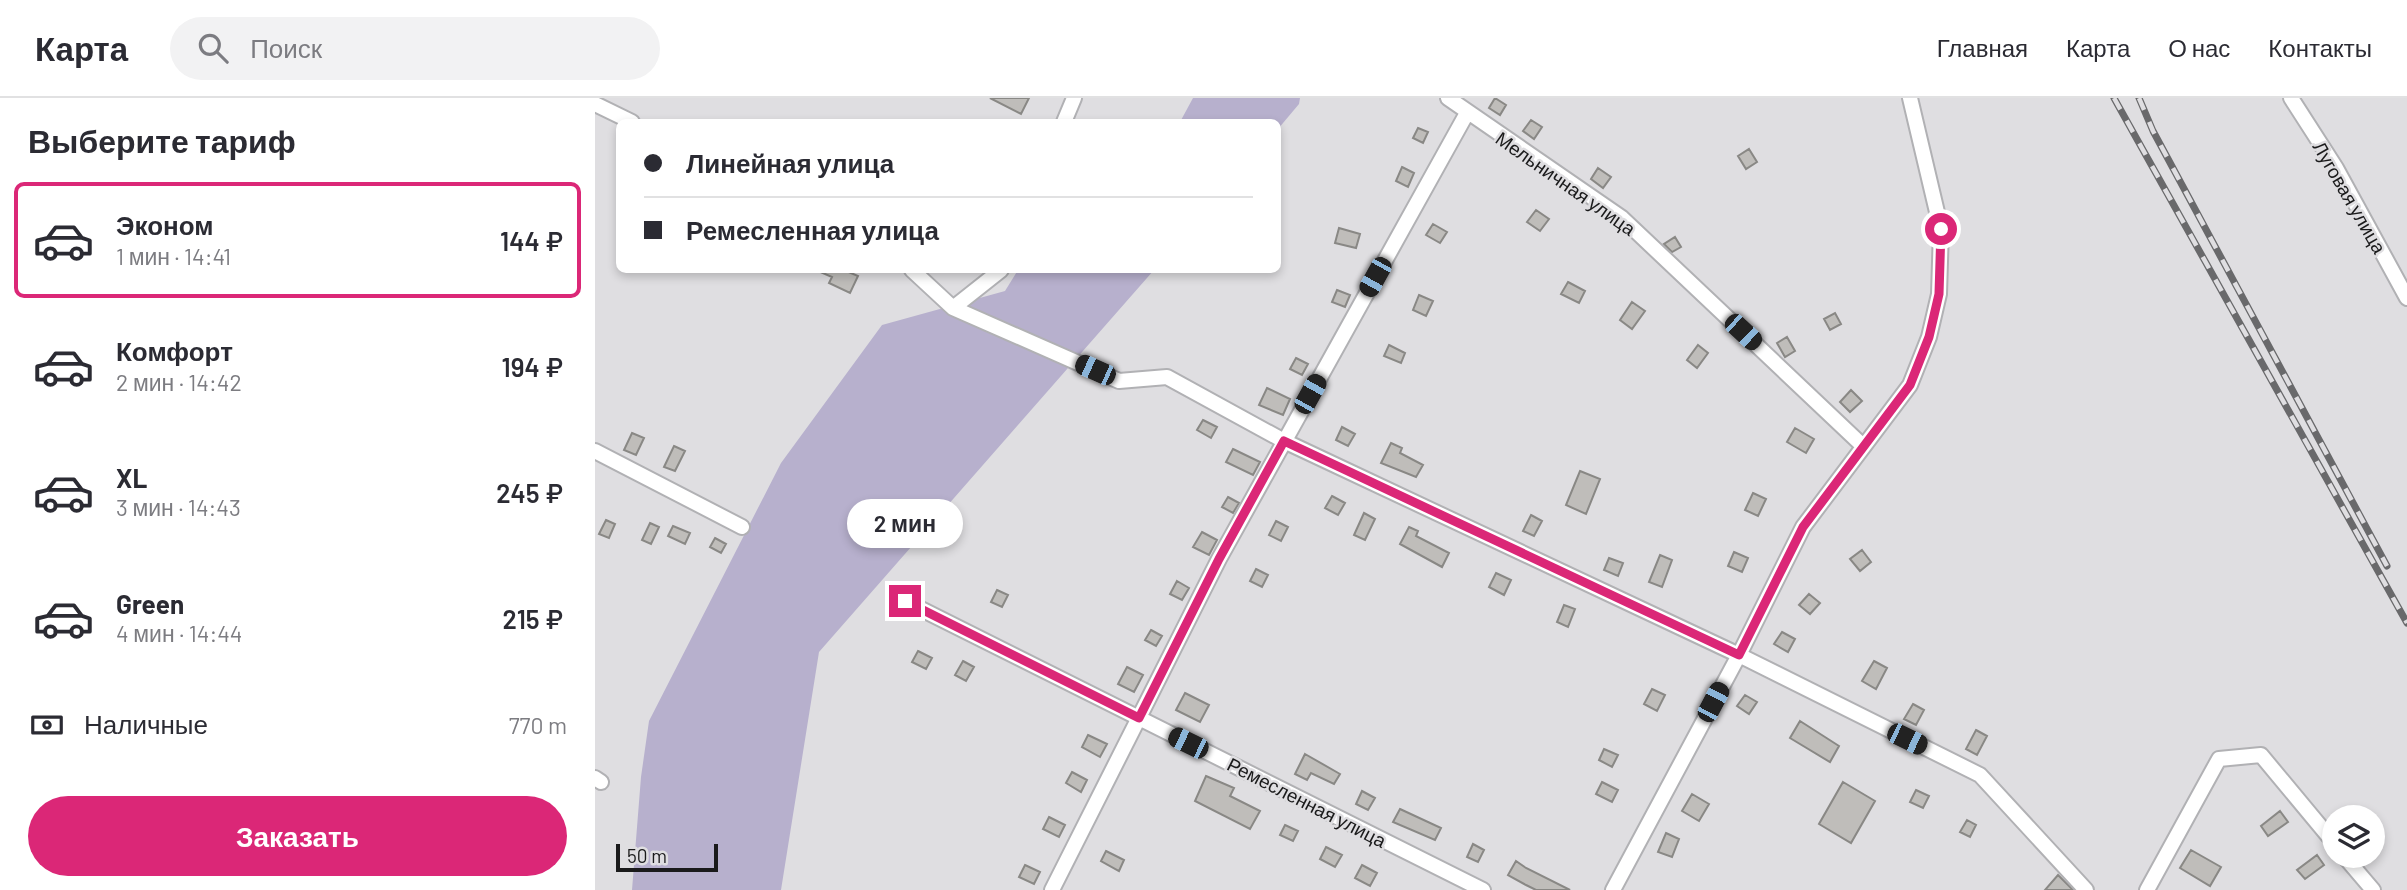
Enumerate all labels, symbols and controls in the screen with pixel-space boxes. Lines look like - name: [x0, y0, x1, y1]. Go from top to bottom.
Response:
- search box: [170, 17, 660, 80]
- text: Карта: [35, 28, 128, 68]
- icon: search: [194, 29, 232, 67]
- text: Поиск: [250, 32, 322, 63]
- text: Главная: [1937, 33, 2028, 62]
- text: Карта: [2066, 33, 2130, 62]
- text: О нас: [2168, 33, 2230, 62]
- text: Контакты: [2268, 33, 2372, 62]
- text: Выберите тариф: [28, 121, 296, 159]
- street label: Мельничная улица: [1492, 126, 1641, 240]
- street label: Луговая улица: [2309, 137, 2392, 258]
- text: Линейная улица: [686, 147, 894, 178]
- icon: car: [32, 209, 95, 272]
- text: Эконом: [116, 209, 214, 240]
- route start: [1925, 213, 1957, 245]
- text: Ремесленная улица: [686, 214, 939, 245]
- text: 144 ₽: [500, 225, 563, 256]
- text: 1 мин · 14:41: [116, 242, 231, 270]
- car: [1356, 254, 1395, 300]
- car: [1721, 310, 1766, 354]
- icon: car: [32, 335, 95, 398]
- text: Комфорт: [116, 335, 233, 366]
- text: 194 ₽: [502, 351, 563, 382]
- car: [1072, 352, 1119, 388]
- text: 2 мин · 14:42: [116, 368, 242, 396]
- car: [1291, 371, 1330, 417]
- icon: car: [32, 461, 95, 524]
- text: XL: [116, 462, 147, 493]
- text: 245 ₽: [496, 477, 563, 508]
- text: 3 мин · 14:43: [116, 493, 241, 521]
- callout: 2 мин: [847, 500, 963, 548]
- text: 2 мин: [874, 509, 936, 537]
- route end: [889, 585, 921, 617]
- icon: car: [32, 587, 95, 650]
- text: Green: [116, 588, 184, 619]
- text: 215 ₽: [503, 603, 563, 634]
- text: 4 мин · 14:44: [116, 619, 243, 647]
- car: [1694, 679, 1733, 725]
- icon: cash: [28, 706, 66, 744]
- text: Наличные: [84, 708, 208, 739]
- text: 770 m: [509, 711, 567, 739]
- car: [1884, 720, 1931, 758]
- car: [1165, 724, 1212, 762]
- street label: Ремесленная улица: [1224, 752, 1391, 852]
- button: Заказать: [28, 796, 567, 876]
- map controls: [2322, 805, 2385, 868]
- button: layers: [2322, 805, 2385, 868]
- scale bar: [616, 841, 717, 873]
- text: 50 m: [627, 844, 667, 867]

